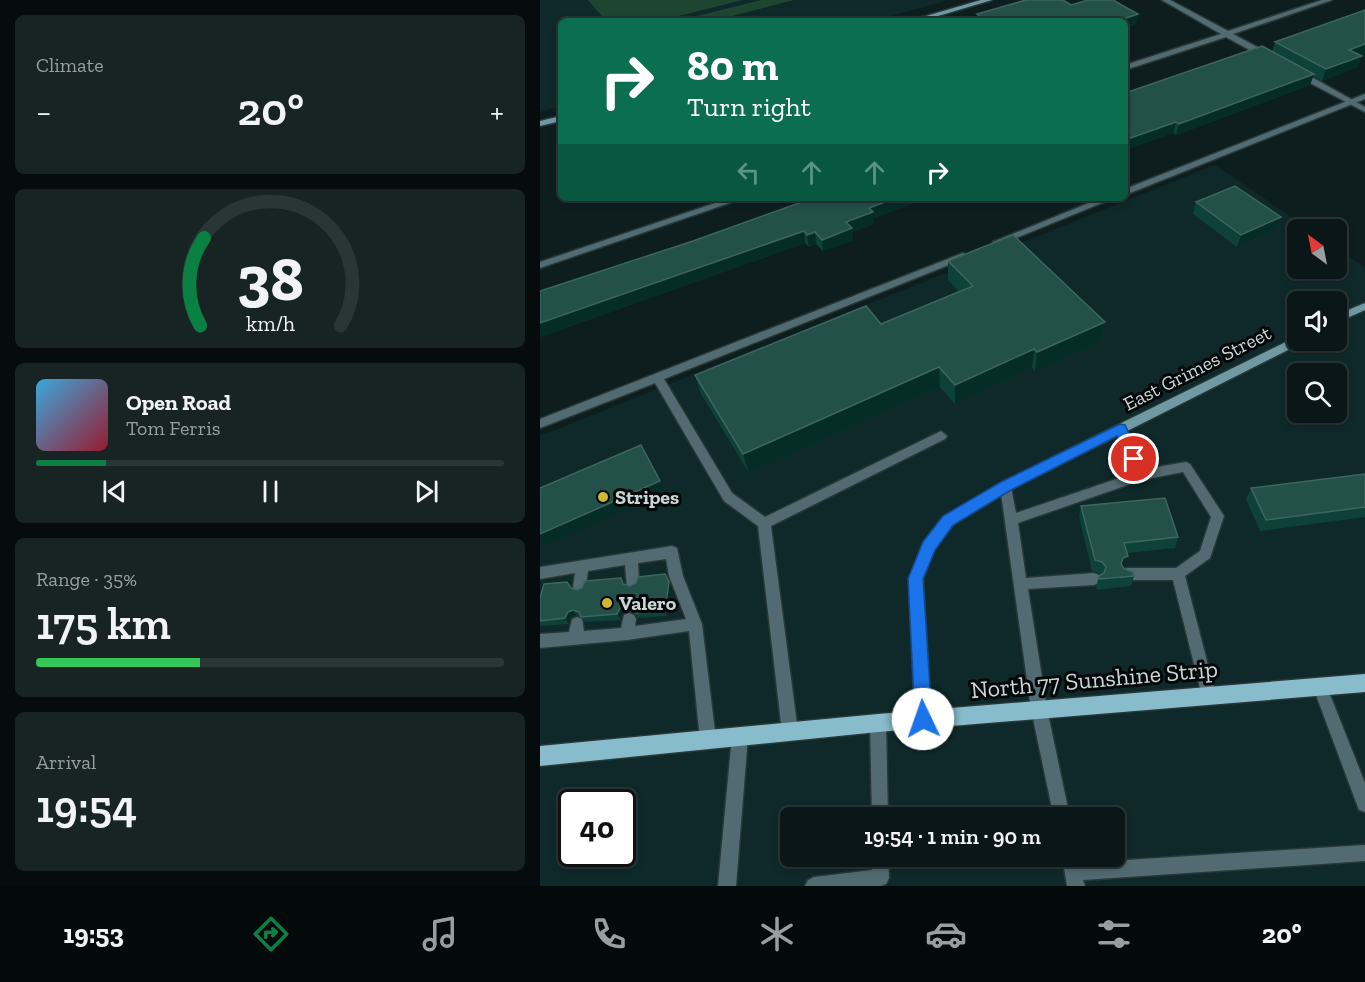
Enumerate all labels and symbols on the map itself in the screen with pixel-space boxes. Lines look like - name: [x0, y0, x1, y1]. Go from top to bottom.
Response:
- north arrow: [1287, 219, 1347, 279]
- street label: East Grimes Street: [1119, 320, 1275, 416]
- pin: [1108, 433, 1159, 484]
- place label: Stripes: [615, 485, 679, 509]
- marker: Stripes: [596, 490, 610, 504]
- place label: Valero: [619, 591, 677, 615]
- marker: Valero: [600, 596, 614, 610]
- street label: North 77 Sunshine Strip: [969, 654, 1219, 704]
- position arrow: [891, 687, 955, 751]
- speed limit sign: 40: [558, 789, 636, 867]

